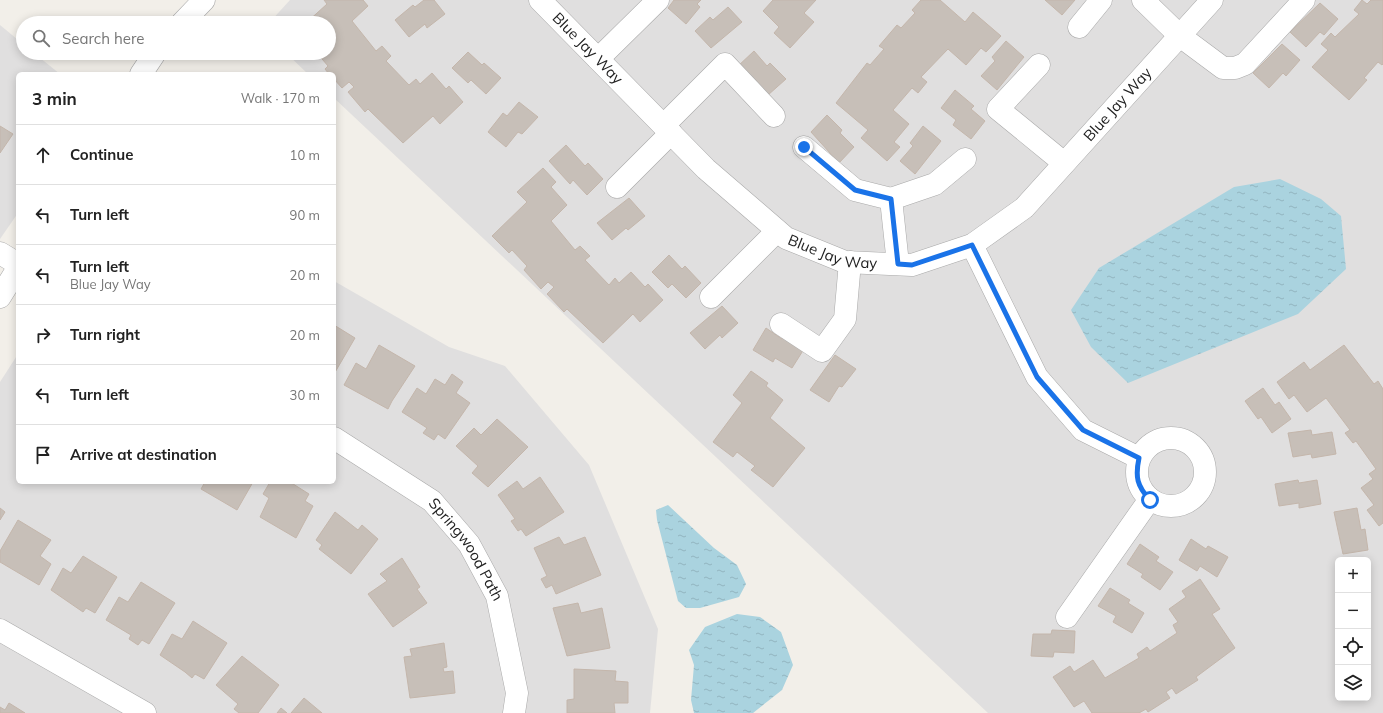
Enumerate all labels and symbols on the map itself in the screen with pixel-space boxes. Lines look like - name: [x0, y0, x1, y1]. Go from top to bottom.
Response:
- street label: Blue Jay Way: [549, 8, 627, 88]
- street label: Blue Jay Way: [1079, 63, 1156, 145]
- route end: [795, 138, 813, 156]
- street label: Blue Jay Way: [785, 230, 878, 272]
- route start: [1141, 491, 1159, 509]
- street label: Springwood Path: [425, 494, 508, 604]

